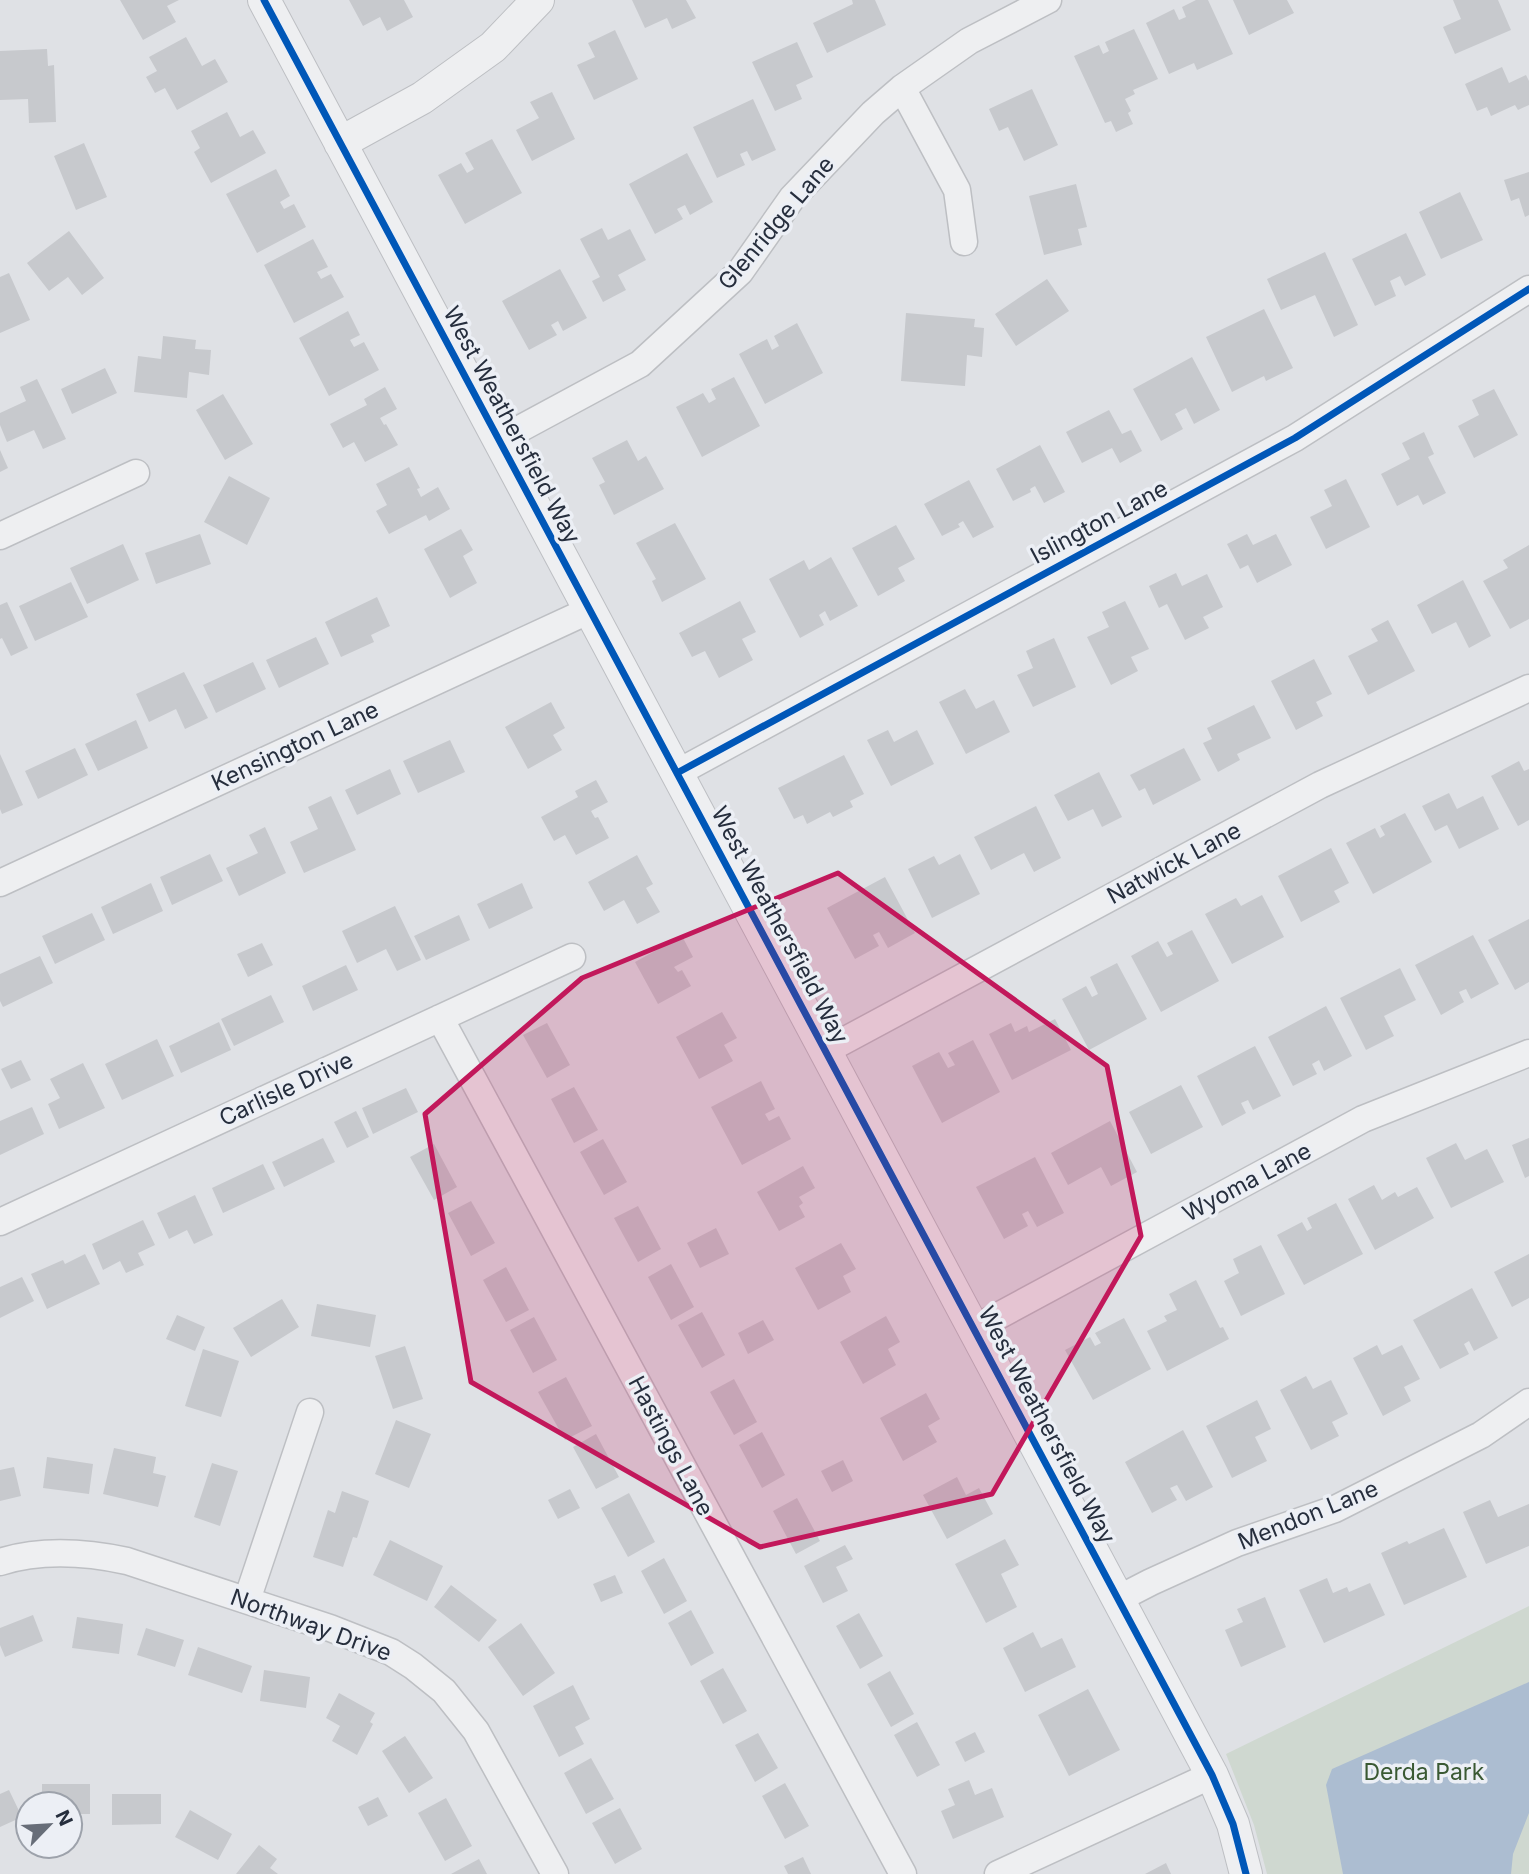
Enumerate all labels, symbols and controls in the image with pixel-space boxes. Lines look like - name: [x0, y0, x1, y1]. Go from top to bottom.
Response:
- street label: Glenridge Lane: [712, 151, 840, 295]
- street label: West Weathersfield Way: [437, 301, 587, 549]
- street label: Islington Lane: [1026, 474, 1172, 570]
- street label: Kensington Lane: [207, 695, 383, 797]
- street label: West Weathersfield Way: [705, 801, 855, 1049]
- street label: Natwick Lane: [1102, 816, 1246, 910]
- street label: Carlisle Drive: [215, 1046, 357, 1132]
- street label: Wyoma Lane: [1178, 1136, 1316, 1228]
- street label: West Weathersfield Way: [972, 1301, 1122, 1549]
- street label: Hastings Lane: [622, 1371, 720, 1521]
- street label: Mendon Lane: [1234, 1474, 1382, 1556]
- street label: Northway Drive: [227, 1583, 395, 1667]
- park label: Derda Park: [1364, 1758, 1485, 1786]
- north arrow: [14, 1790, 84, 1860]
- text: N: [50, 1807, 77, 1829]

